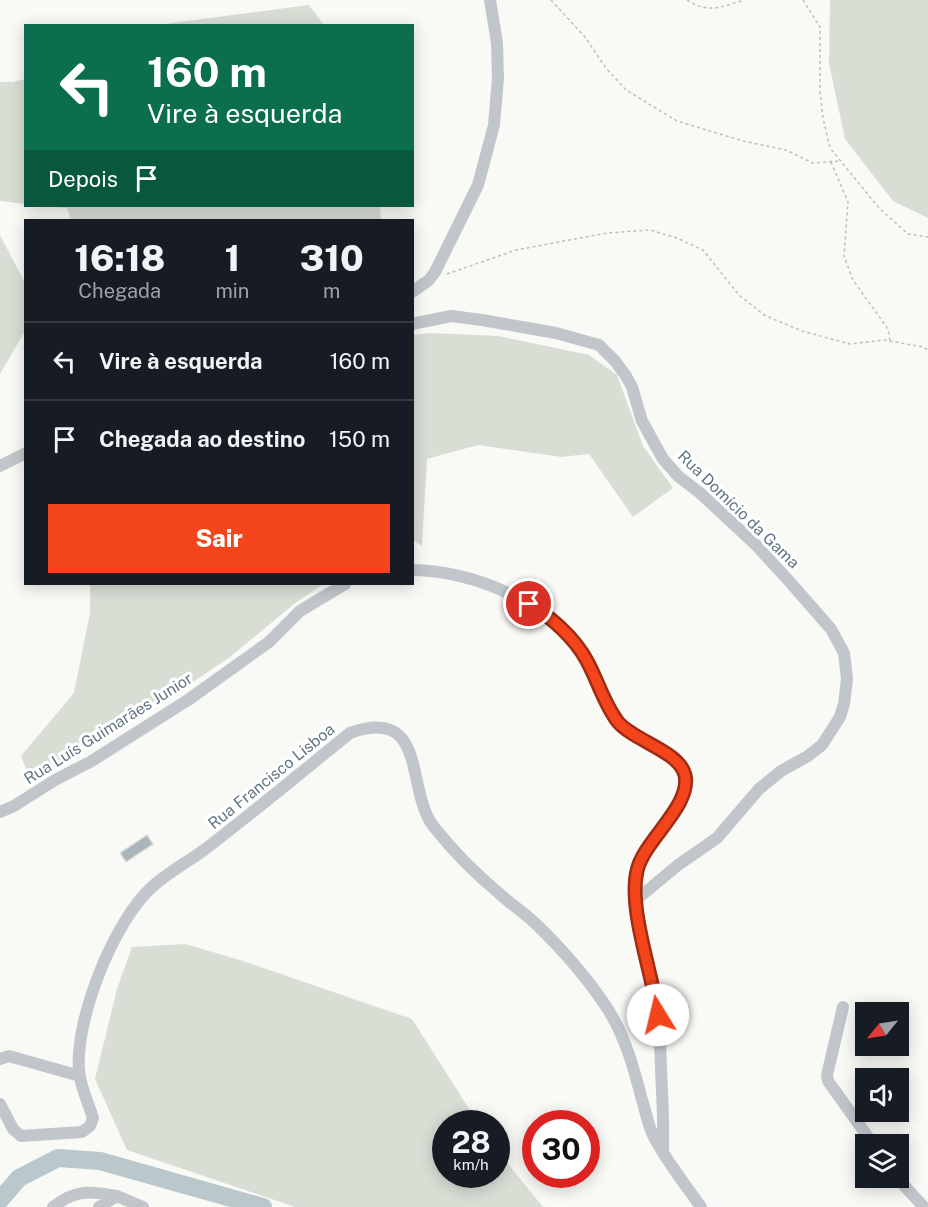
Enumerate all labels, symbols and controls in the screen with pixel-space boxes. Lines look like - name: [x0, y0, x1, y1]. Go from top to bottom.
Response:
- text: 160 m: [147, 47, 267, 96]
- icon: left: [48, 48, 126, 126]
- text: Vire à esquerda: [147, 97, 342, 129]
- icon: arrive: [130, 162, 163, 195]
- text: Depois: [48, 166, 118, 192]
- text: 16:18: [74, 237, 165, 279]
- text: 1: [225, 237, 240, 279]
- text: 310: [300, 237, 364, 279]
- text: Chegada: [78, 279, 161, 303]
- text: min: [215, 279, 249, 303]
- text: m: [323, 279, 340, 303]
- icon: left: [48, 345, 81, 378]
- text: Vire à esquerda: [99, 348, 263, 374]
- text: 160 m: [330, 348, 390, 374]
- icon: arrive: [48, 423, 81, 456]
- text: Chegada ao destino: [99, 426, 305, 452]
- text: 150 m: [329, 426, 390, 452]
- street label: Rua Domício da Gama: [674, 447, 803, 572]
- button: Sair: [48, 504, 390, 573]
- pin: [503, 578, 554, 629]
- icon: arrive: [512, 587, 545, 620]
- street label: Rua Luís Guimarães Junior: [21, 669, 196, 788]
- street label: Rua Francisco Lisboa: [204, 720, 338, 833]
- position arrow: [626, 983, 690, 1047]
- north arrow: [855, 1002, 909, 1056]
- map controls: [855, 1002, 909, 1188]
- button: sound: [855, 1068, 909, 1122]
- speed limit sign: 30: [522, 1110, 600, 1188]
- text: 28: [451, 1124, 491, 1160]
- button: layers: [855, 1134, 909, 1188]
- text: km/h: [453, 1156, 489, 1173]

